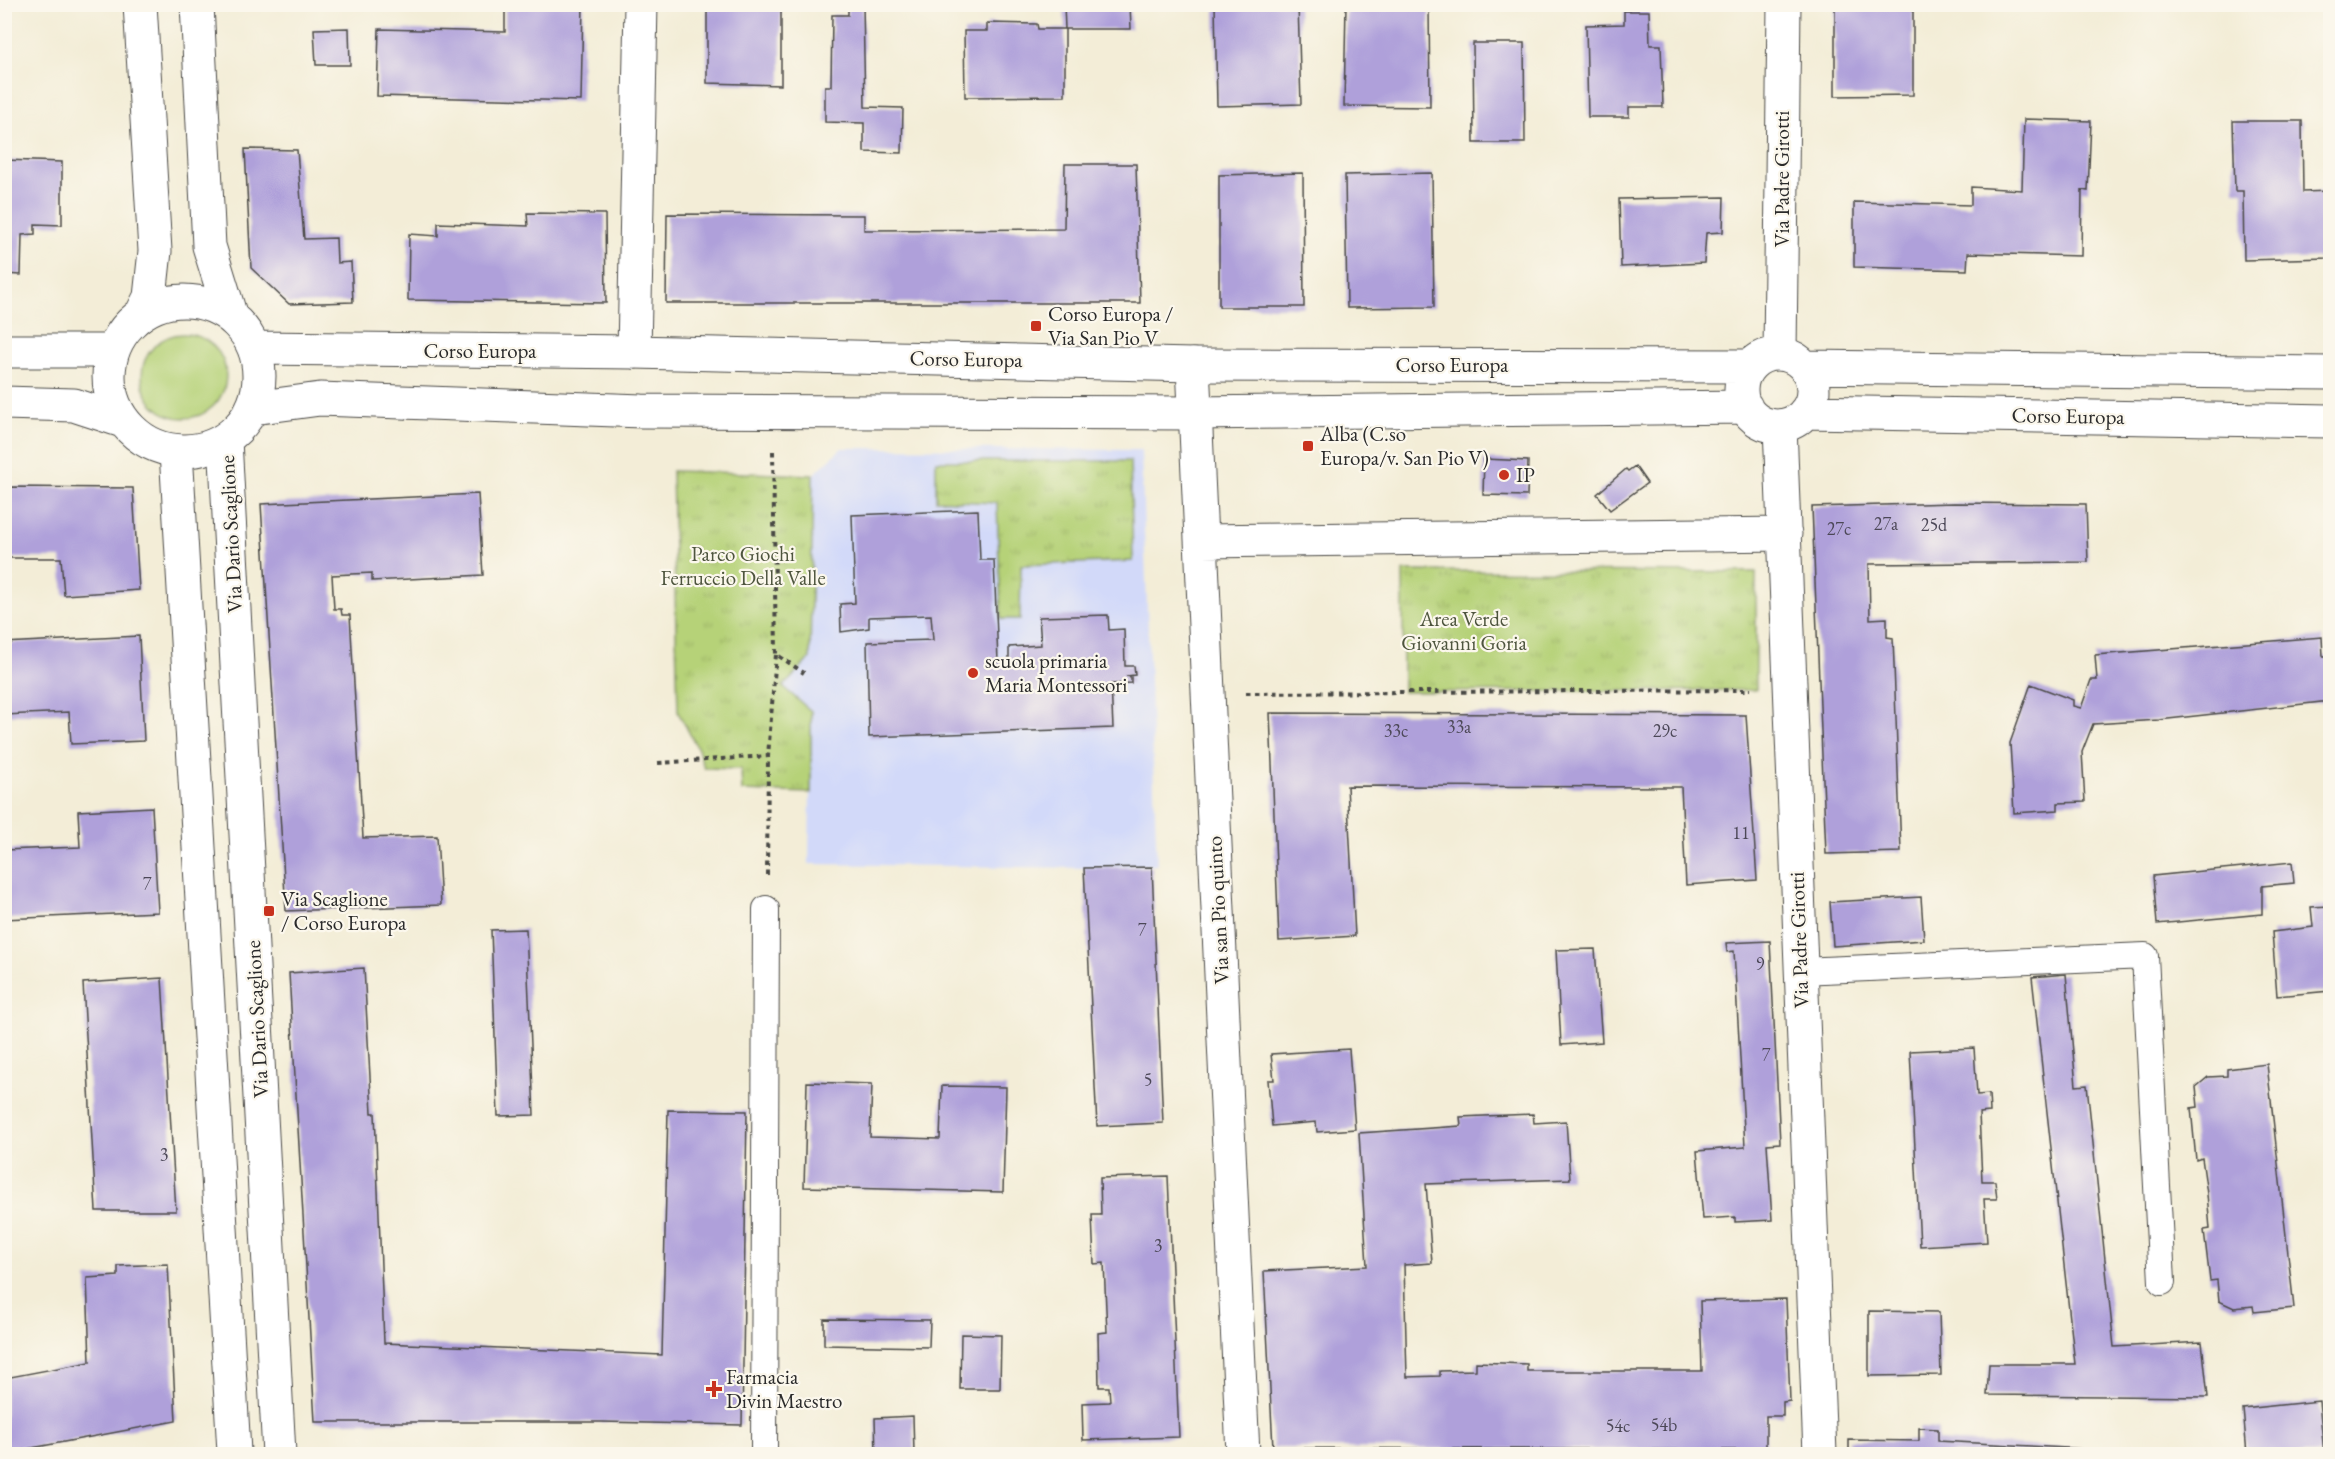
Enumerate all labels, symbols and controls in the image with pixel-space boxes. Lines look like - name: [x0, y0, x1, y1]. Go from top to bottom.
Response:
- street label: Via Padre Girotti: [1768, 111, 1795, 247]
- place label: Corso Europa / Via San Pio V: [1048, 300, 1173, 351]
- marker: Corso Europa / Via San Pio V: [1029, 319, 1043, 333]
- street label: Corso Europa: [424, 337, 537, 364]
- street label: Corso Europa: [909, 344, 1023, 373]
- street label: Corso Europa: [1396, 351, 1509, 378]
- street label: Corso Europa: [2011, 401, 2125, 430]
- place label: Alba (C.so Europa/v. San Pio V): [1319, 420, 1489, 471]
- marker: Alba (C.so Europa/v. San Pio V): [1301, 439, 1315, 453]
- street label: Via Dario Scaglione: [213, 455, 248, 614]
- place label: IP: [1516, 461, 1535, 488]
- marker: IP: [1497, 468, 1511, 482]
- house number: 27a: [1874, 512, 1899, 535]
- house number: 25d: [1921, 513, 1948, 536]
- house number: 27c: [1827, 517, 1851, 540]
- park label: Parco Giochi Ferruccio Della Valle: [660, 540, 826, 591]
- park label: Area Verde Giovanni Goria: [1401, 605, 1527, 656]
- place label: scuola primaria Maria Montessori: [985, 647, 1128, 698]
- marker: scuola primaria Maria Montessori: [966, 666, 980, 680]
- house number: 33a: [1447, 715, 1472, 738]
- house number: 33c: [1384, 719, 1408, 742]
- house number: 29c: [1653, 719, 1677, 742]
- house number: 11: [1732, 821, 1750, 844]
- street label: Via san Pio quinto: [1200, 835, 1235, 985]
- street label: Via Padre Girotti: [1783, 871, 1814, 1009]
- house number: 7: [143, 872, 152, 895]
- place label: Via Scaglione / Corso Europa: [281, 885, 407, 936]
- marker: Via Scaglione / Corso Europa: [262, 904, 276, 918]
- house number: 7: [1138, 918, 1147, 941]
- street label: Via Dario Scaglione: [239, 940, 274, 1099]
- house number: 9: [1756, 952, 1765, 975]
- house number: 7: [1762, 1043, 1771, 1066]
- house number: 5: [1144, 1068, 1152, 1091]
- house number: 3: [160, 1143, 168, 1166]
- house number: 3: [1154, 1234, 1162, 1257]
- place label: Farmacia Divin Maestro: [726, 1363, 842, 1414]
- marker: Farmacia Divin Maestro: [707, 1382, 721, 1396]
- house number: 54b: [1651, 1413, 1677, 1436]
- house number: 54c: [1606, 1414, 1630, 1437]

